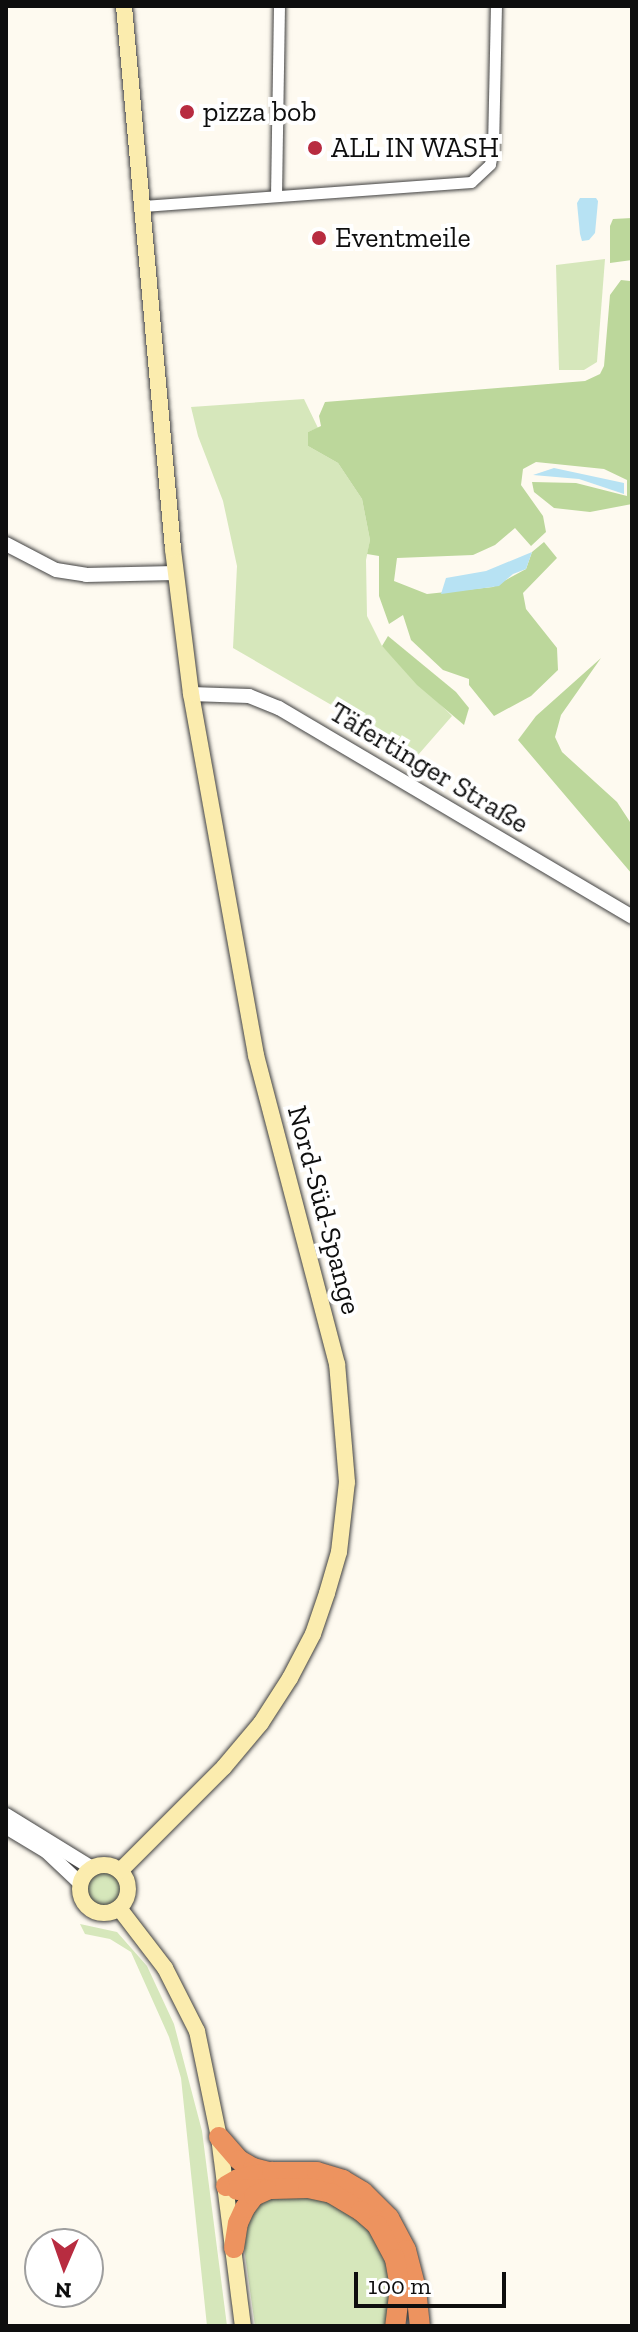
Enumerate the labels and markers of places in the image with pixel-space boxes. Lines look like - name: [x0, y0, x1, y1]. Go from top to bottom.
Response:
- place label: pizza bob: [203, 95, 316, 129]
- marker: pizza bob: [178, 103, 196, 121]
- place label: ALL IN WASH: [331, 131, 501, 165]
- marker: ALL IN WASH: [306, 139, 324, 157]
- place label: Eventmeile: [335, 221, 471, 255]
- marker: Eventmeile: [310, 229, 328, 247]

